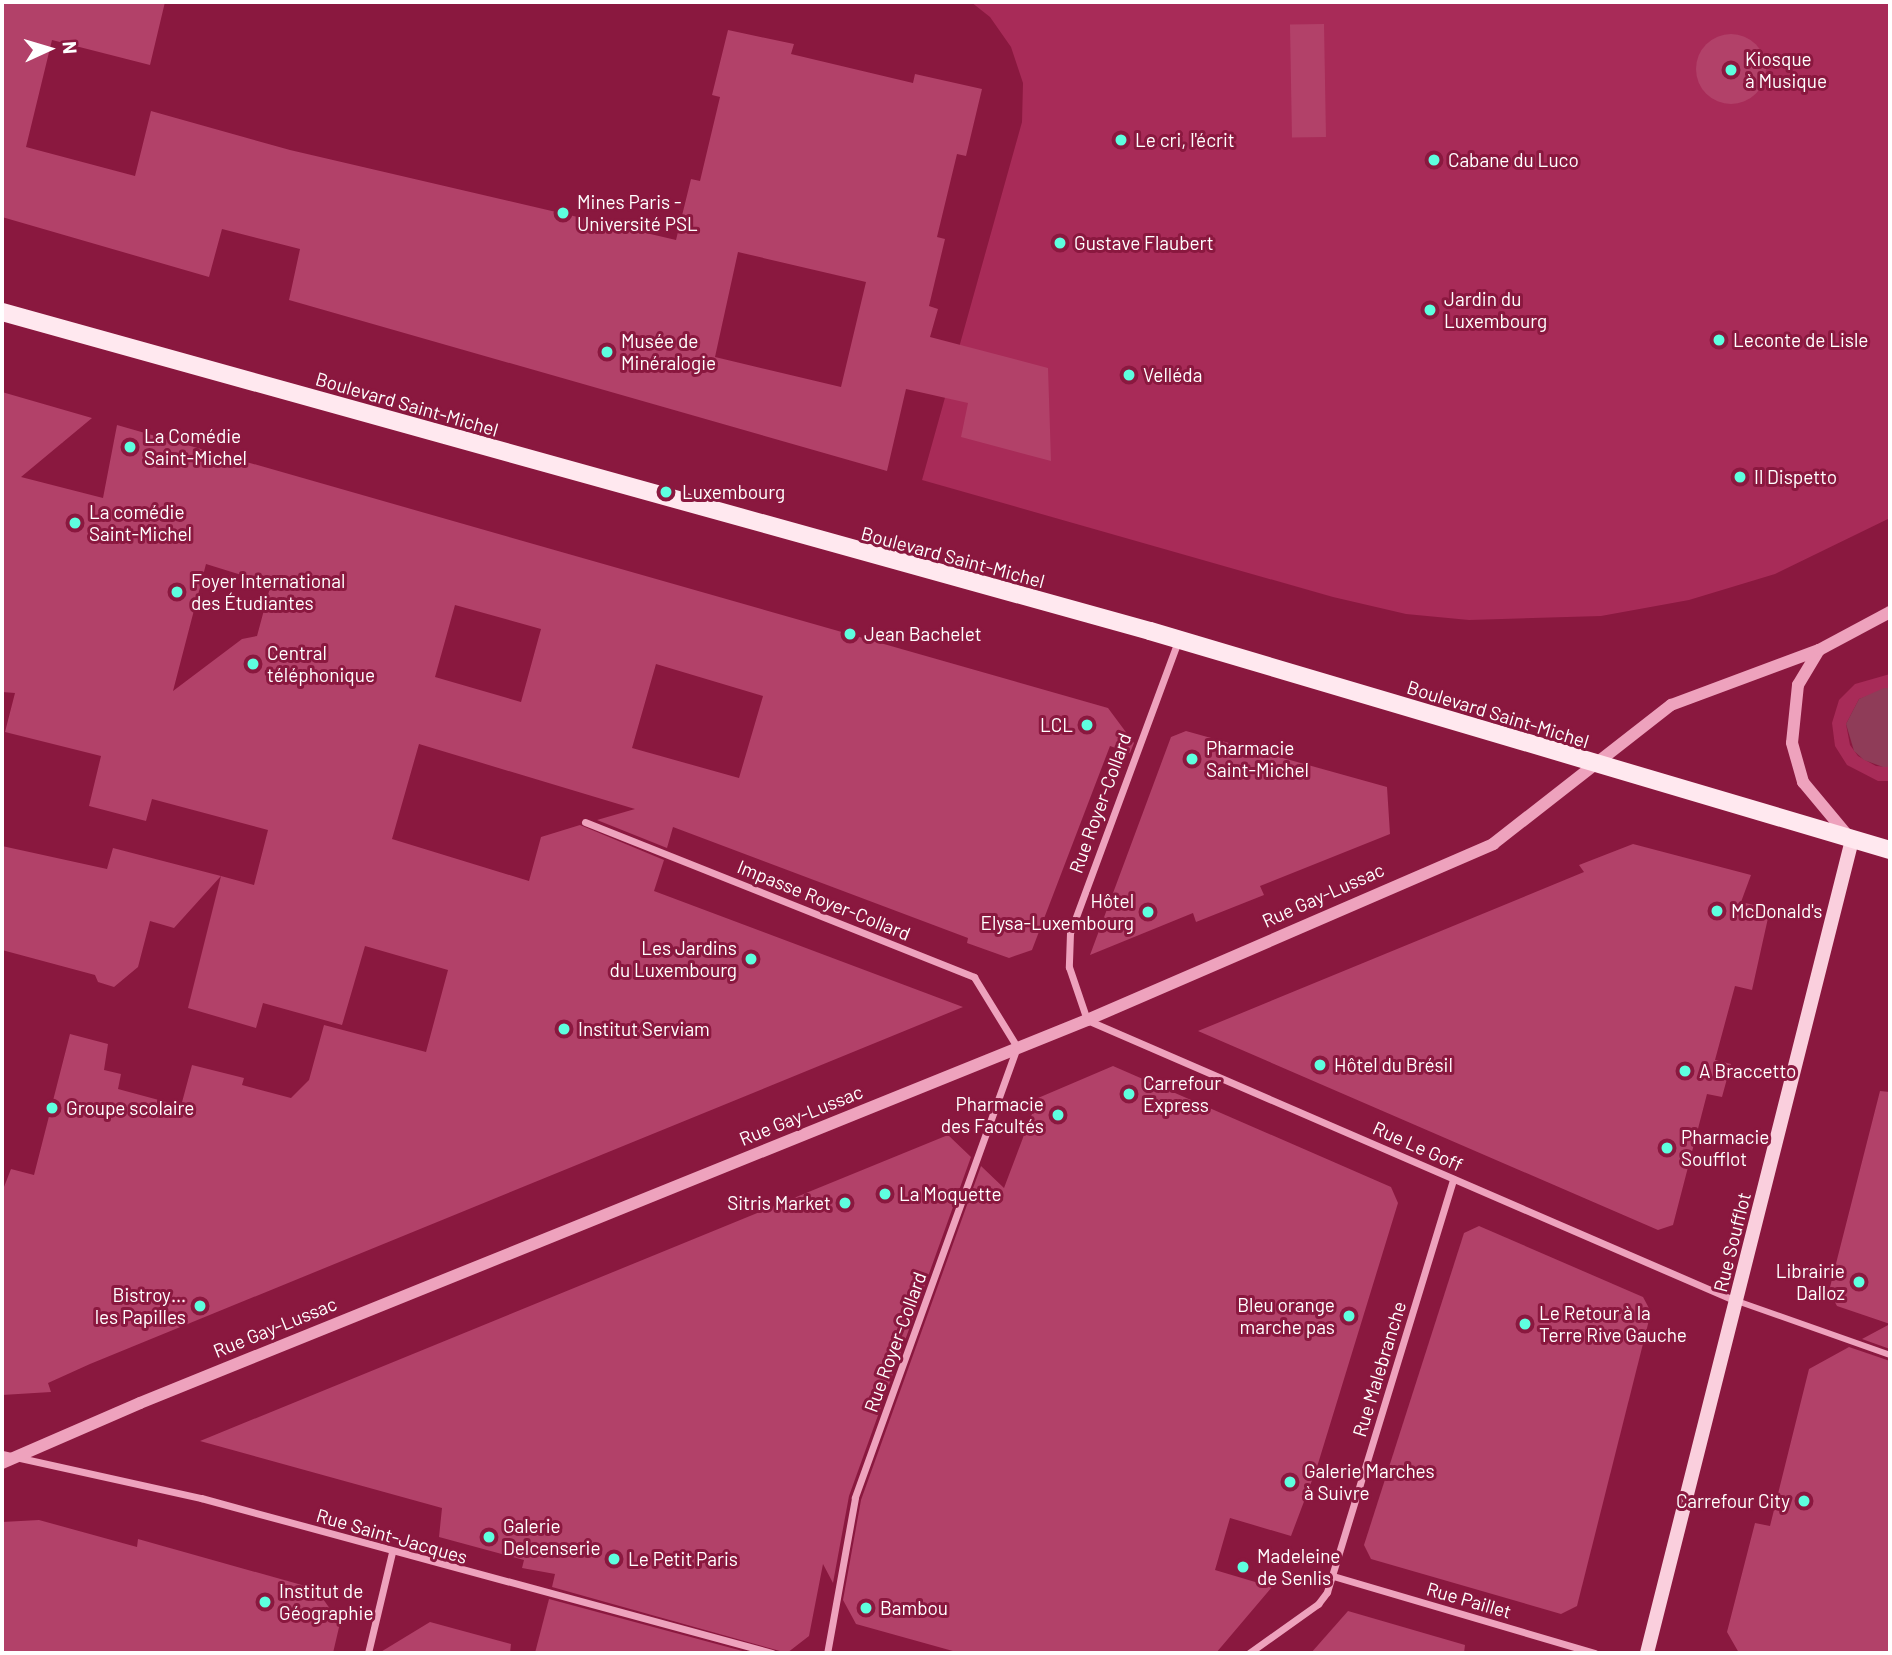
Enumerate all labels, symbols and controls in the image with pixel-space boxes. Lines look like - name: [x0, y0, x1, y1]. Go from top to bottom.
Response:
- north arrow: [14, 14, 84, 84]
- text: N: [59, 40, 82, 55]
- place label: Kiosque à Musique: [1745, 48, 1827, 92]
- marker: Kiosque à Musique: [1723, 62, 1739, 78]
- place label: Le cri, l'écrit: [1135, 129, 1235, 151]
- marker: Le cri, l'écrit: [1113, 132, 1129, 148]
- place label: Cabane du Luco: [1448, 149, 1579, 171]
- marker: Cabane du Luco: [1426, 152, 1442, 168]
- place label: Mines Paris - Université PSL: [577, 191, 698, 235]
- marker: Mines Paris - Université PSL: [555, 205, 571, 221]
- place label: Gustave Flaubert: [1074, 232, 1214, 254]
- marker: Gustave Flaubert: [1052, 235, 1068, 251]
- place label: Jardin du Luxembourg: [1444, 288, 1547, 332]
- marker: Jardin du Luxembourg: [1422, 302, 1438, 318]
- place label: Leconte de Lisle: [1733, 329, 1868, 351]
- place label: Musée de Minéralogie: [621, 330, 716, 374]
- marker: Leconte de Lisle: [1711, 332, 1727, 348]
- marker: Musée de Minéralogie: [599, 344, 615, 360]
- place label: Velléda: [1143, 364, 1202, 386]
- street label: Boulevard Saint-Michel: [313, 367, 501, 441]
- marker: Velléda: [1121, 367, 1137, 383]
- place label: La Comédie Saint-Michel: [144, 425, 247, 469]
- marker: La Comédie Saint-Michel: [122, 439, 138, 455]
- place label: Il Dispetto: [1754, 466, 1837, 488]
- marker: Il Dispetto: [1732, 469, 1748, 485]
- place label: Luxembourg: [682, 481, 785, 503]
- marker: Luxembourg: [656, 482, 676, 502]
- place label: La comédie Saint-Michel: [89, 501, 192, 545]
- marker: La comédie Saint-Michel: [67, 515, 83, 531]
- street label: Boulevard Saint-Michel: [859, 522, 1047, 592]
- place label: Foyer International des Étudiantes: [191, 570, 345, 614]
- marker: Foyer International des Étudiantes: [169, 584, 185, 600]
- place label: Jean Bachelet: [864, 623, 982, 645]
- marker: Jean Bachelet: [842, 626, 858, 642]
- place label: Central téléphonique: [267, 642, 375, 686]
- marker: Central téléphonique: [245, 656, 261, 672]
- street label: Boulevard Saint-Michel: [1404, 675, 1592, 753]
- place label: LCL: [1040, 714, 1073, 736]
- marker: LCL: [1079, 717, 1095, 733]
- street label: Rue Royer-Collard: [1064, 730, 1136, 876]
- place label: Pharmacie Saint-Michel: [1206, 737, 1309, 781]
- marker: Pharmacie Saint-Michel: [1184, 751, 1200, 767]
- street label: Impasse Royer-Collard: [734, 855, 914, 945]
- street label: Rue Gay-Lussac: [1258, 858, 1388, 932]
- place label: Hôtel Elysa-Luxembourg: [981, 890, 1134, 934]
- place label: McDonald's: [1731, 900, 1822, 922]
- marker: McDonald's: [1709, 903, 1725, 919]
- marker: Hôtel Elysa-Luxembourg: [1140, 904, 1156, 920]
- place label: Les Jardins du Luxembourg: [610, 937, 737, 981]
- marker: Les Jardins du Luxembourg: [743, 951, 759, 967]
- place label: Institut Serviam: [578, 1018, 710, 1040]
- marker: Institut Serviam: [556, 1021, 572, 1037]
- place label: Hôtel du Brésil: [1334, 1054, 1453, 1076]
- marker: Hôtel du Brésil: [1312, 1057, 1328, 1073]
- place label: A Braccetto: [1699, 1060, 1796, 1082]
- marker: A Braccetto: [1677, 1063, 1693, 1079]
- place label: Carrefour Express: [1143, 1072, 1221, 1116]
- street label: Rue Gay-Lussac: [736, 1080, 866, 1150]
- marker: Carrefour Express: [1121, 1086, 1137, 1102]
- place label: Pharmacie des Facultés: [941, 1093, 1044, 1137]
- place label: Groupe scolaire: [66, 1097, 194, 1119]
- marker: Groupe scolaire: [44, 1100, 60, 1116]
- marker: Pharmacie des Facultés: [1050, 1107, 1066, 1123]
- street label: Rue Le Goff: [1370, 1116, 1466, 1176]
- place label: Pharmacie Soufflot: [1681, 1126, 1769, 1170]
- marker: Pharmacie Soufflot: [1659, 1140, 1675, 1156]
- place label: La Moquette: [899, 1183, 1002, 1205]
- marker: La Moquette: [877, 1186, 893, 1202]
- street label: Rue Soufflot: [1709, 1190, 1755, 1294]
- place label: Sitris Market: [727, 1192, 831, 1214]
- marker: Sitris Market: [837, 1195, 853, 1211]
- place label: Librairie Dalloz: [1776, 1260, 1845, 1304]
- street label: Rue Royer-Collard: [859, 1269, 931, 1415]
- marker: Librairie Dalloz: [1851, 1274, 1867, 1290]
- place label: Bistroy… les Papilles: [95, 1284, 186, 1328]
- street label: Rue Gay-Lussac: [210, 1292, 340, 1362]
- place label: Bleu orange marche pas: [1237, 1294, 1335, 1338]
- marker: Bistroy… les Papilles: [192, 1298, 208, 1314]
- street label: Rue Malebranche: [1348, 1298, 1410, 1440]
- place label: Le Retour à la Terre Rive Gauche: [1539, 1302, 1687, 1346]
- marker: Bleu orange marche pas: [1341, 1308, 1357, 1324]
- marker: Le Retour à la Terre Rive Gauche: [1517, 1316, 1533, 1332]
- place label: Galerie Marches à Suivre: [1304, 1460, 1435, 1504]
- marker: Galerie Marches à Suivre: [1282, 1474, 1298, 1490]
- place label: Carrefour City: [1676, 1490, 1790, 1512]
- marker: Carrefour City: [1796, 1493, 1812, 1509]
- street label: Rue Saint-Jacques: [314, 1504, 470, 1568]
- place label: Galerie Delcenserie: [503, 1515, 601, 1559]
- marker: Galerie Delcenserie: [481, 1529, 497, 1545]
- place label: Madeleine de Senlis: [1257, 1545, 1340, 1589]
- place label: Le Petit Paris: [628, 1548, 738, 1570]
- marker: Le Petit Paris: [606, 1551, 622, 1567]
- marker: Madeleine de Senlis: [1235, 1559, 1251, 1575]
- street label: Rue Paillet: [1424, 1577, 1514, 1623]
- place label: Institut de Géographie: [279, 1580, 374, 1624]
- marker: Institut de Géographie: [257, 1594, 273, 1610]
- place label: Bambou: [880, 1597, 948, 1619]
- marker: Bambou: [858, 1600, 874, 1616]

